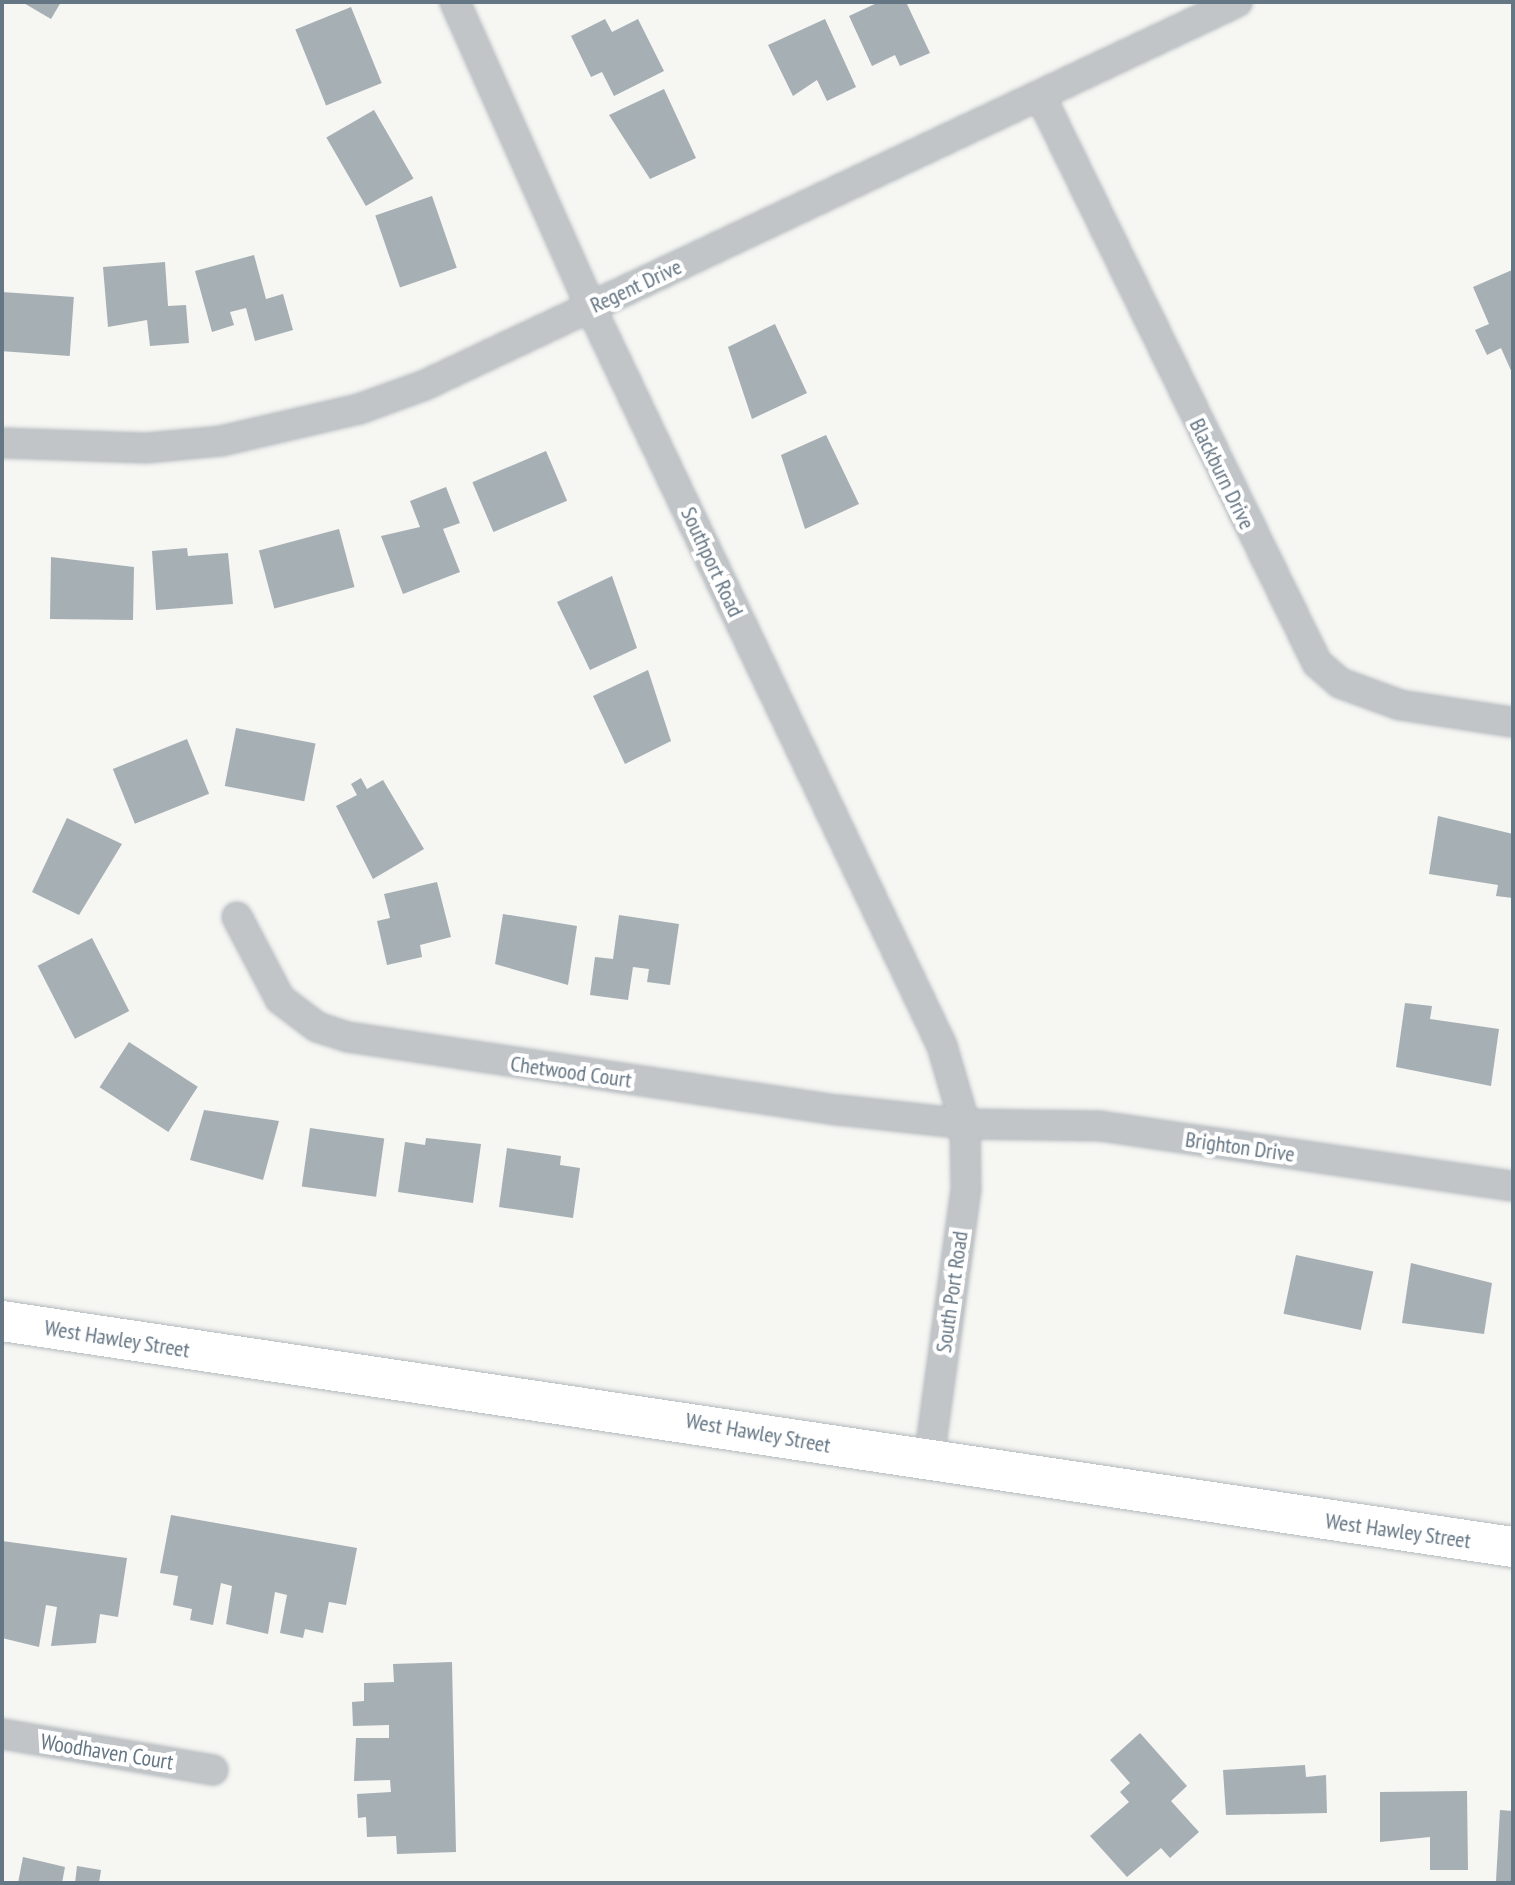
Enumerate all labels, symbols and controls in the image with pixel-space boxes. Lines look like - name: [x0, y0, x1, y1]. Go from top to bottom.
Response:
- street label: Regent Drive: [586, 253, 686, 319]
- street label: Blackburn Drive: [1184, 414, 1260, 534]
- street label: Southport Road: [675, 503, 749, 621]
- street label: Chetwood Court: [509, 1050, 633, 1094]
- street label: Brighton Drive: [1184, 1126, 1296, 1168]
- street label: South Port Road: [930, 1230, 974, 1354]
- street label: West Hawley Street: [42, 1314, 192, 1364]
- street label: West Hawley Street: [683, 1407, 833, 1459]
- street label: West Hawley Street: [1323, 1508, 1473, 1554]
- street label: Woodhaven Court: [39, 1728, 175, 1776]

